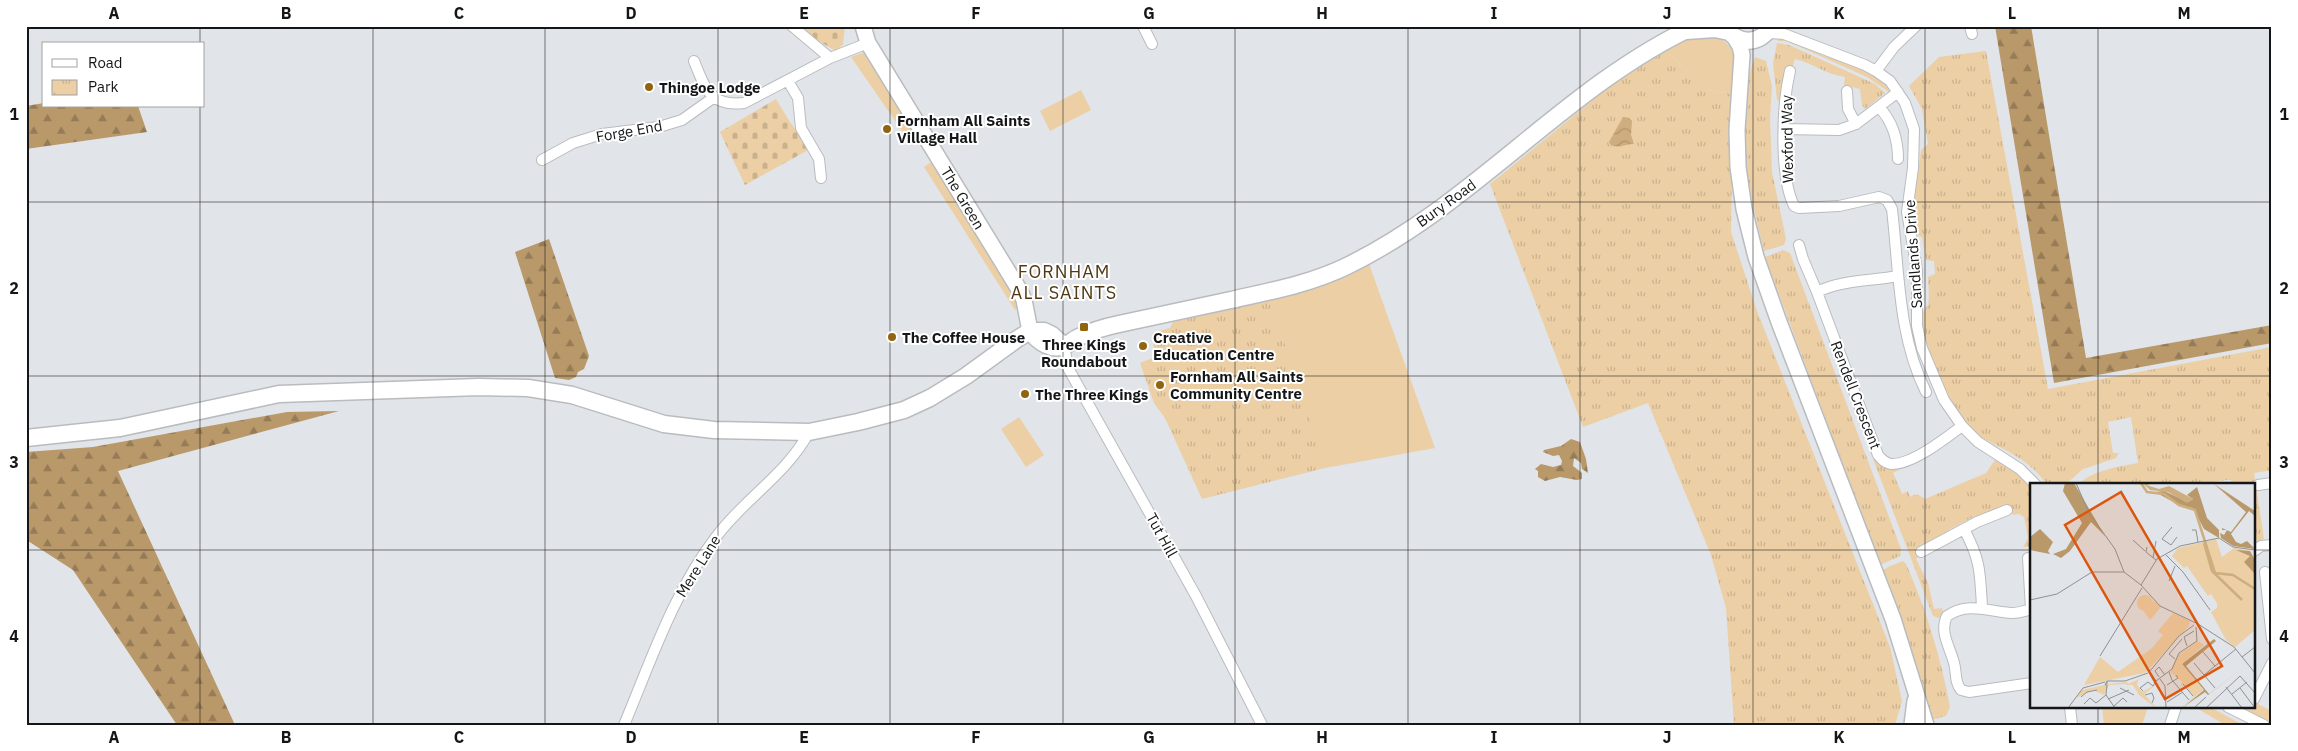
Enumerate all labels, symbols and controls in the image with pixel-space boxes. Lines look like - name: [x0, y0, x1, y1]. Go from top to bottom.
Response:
- text: A: [109, 3, 120, 23]
- text: B: [281, 3, 292, 23]
- text: C: [454, 3, 464, 23]
- text: D: [625, 3, 637, 23]
- text: E: [799, 3, 809, 23]
- text: F: [971, 3, 981, 23]
- text: G: [1143, 3, 1155, 23]
- text: H: [1316, 3, 1328, 23]
- text: I: [1491, 3, 1498, 23]
- text: J: [1663, 3, 1671, 23]
- text: K: [1833, 3, 1845, 23]
- text: L: [2008, 3, 2016, 23]
- text: M: [2177, 3, 2191, 23]
- legend: [42, 42, 205, 108]
- text: Road: [88, 53, 123, 72]
- text: Park: [88, 77, 118, 96]
- place label: Thingoe Lodge: [659, 78, 761, 97]
- marker: Thingoe Lodge: [643, 81, 655, 93]
- street label: Wexford Way: [1777, 94, 1797, 183]
- text: 1: [9, 104, 19, 124]
- text: 1: [2279, 104, 2289, 124]
- place label: Fornham All Saints Village Hall: [897, 111, 1031, 147]
- street label: Forge End: [594, 116, 664, 146]
- marker: Fornham All Saints Village Hall: [881, 123, 893, 135]
- street label: The Green: [937, 163, 989, 233]
- street label: Bury Road: [1412, 175, 1480, 231]
- street label: Sandlands Drive: [1900, 199, 1926, 309]
- district label: FORNHAM ALL SAINTS: [1011, 260, 1117, 304]
- text: 2: [9, 278, 19, 298]
- text: 2: [2279, 278, 2289, 298]
- marker: Three Kings Roundabout: [1078, 321, 1090, 333]
- place label: The Coffee House: [902, 328, 1025, 347]
- place label: Creative Education Centre: [1153, 328, 1275, 364]
- marker: The Coffee House: [886, 331, 898, 343]
- place label: Three Kings Roundabout: [1041, 335, 1127, 371]
- street label: Rendell Crescent: [1827, 338, 1885, 452]
- marker: Creative Education Centre: [1137, 340, 1149, 352]
- place label: Fornham All Saints Community Centre: [1170, 367, 1304, 403]
- marker: Fornham All Saints Community Centre: [1154, 379, 1166, 391]
- place label: The Three Kings: [1035, 385, 1149, 404]
- marker: The Three Kings: [1019, 388, 1031, 400]
- text: 3: [9, 452, 19, 472]
- text: 3: [2279, 452, 2289, 472]
- inset map: [2030, 483, 2256, 708]
- street label: Tut Hill: [1142, 510, 1182, 560]
- street label: Mere Lane: [671, 531, 725, 601]
- text: 4: [9, 626, 19, 646]
- text: 4: [2279, 626, 2289, 646]
- text: A: [109, 727, 120, 747]
- text: B: [281, 727, 292, 747]
- text: C: [454, 727, 464, 747]
- text: D: [625, 727, 637, 747]
- text: E: [799, 727, 809, 747]
- text: F: [971, 727, 981, 747]
- text: G: [1143, 727, 1155, 747]
- text: H: [1316, 727, 1328, 747]
- text: I: [1491, 727, 1498, 747]
- text: J: [1663, 727, 1671, 747]
- text: K: [1833, 727, 1845, 747]
- text: L: [2008, 727, 2016, 747]
- text: M: [2177, 727, 2191, 747]

